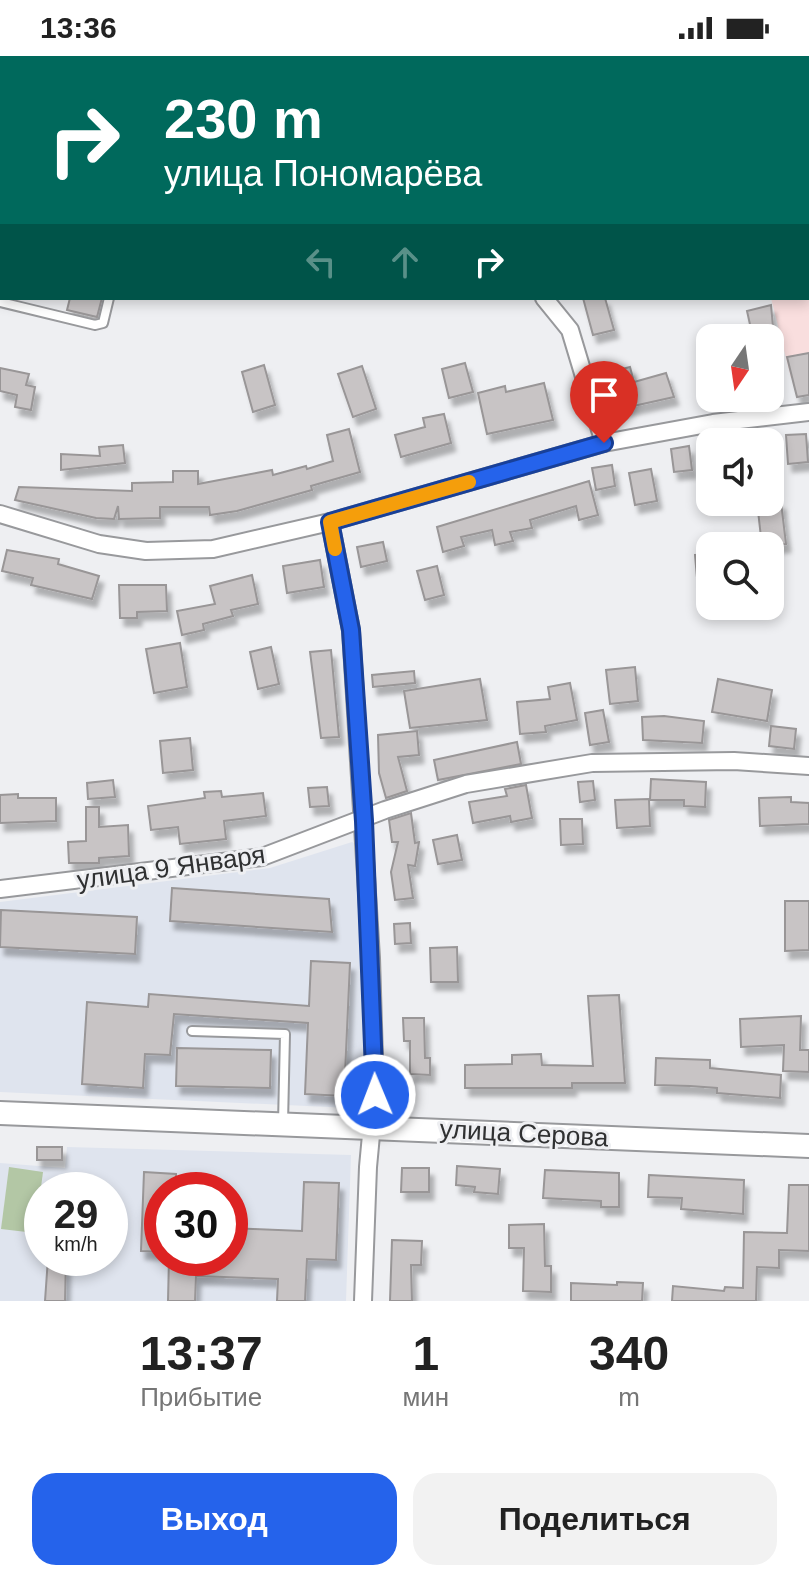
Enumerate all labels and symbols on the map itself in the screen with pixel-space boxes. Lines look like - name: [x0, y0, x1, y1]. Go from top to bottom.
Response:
- north arrow: [696, 324, 784, 412]
- pin: [570, 361, 638, 443]
- street label: улица 9 Января: [75, 839, 267, 895]
- position arrow: [333, 1053, 417, 1137]
- street label: улица Серова: [439, 1114, 610, 1152]
- speed limit sign: 30: [144, 1172, 248, 1276]

